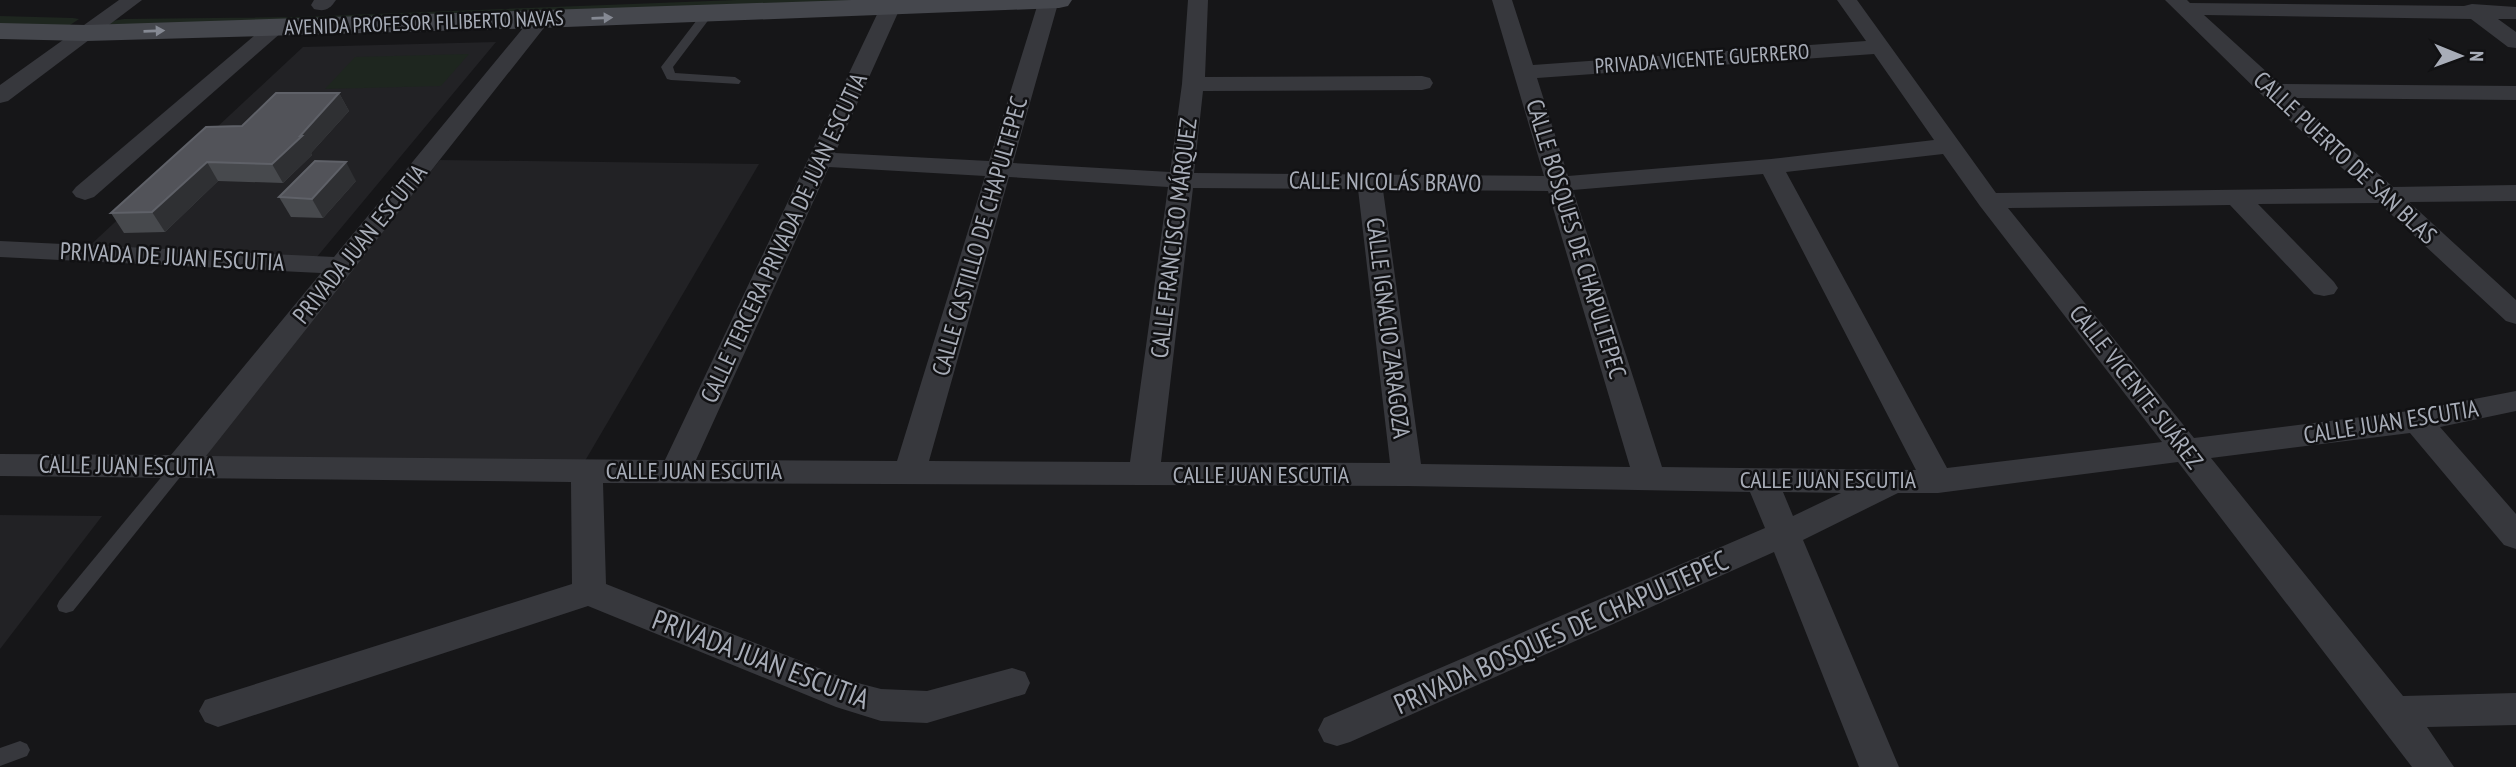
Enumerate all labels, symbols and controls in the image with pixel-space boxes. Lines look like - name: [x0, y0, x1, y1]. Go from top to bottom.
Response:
- street label: AVENIDA PROFESOR FILIBERTO NAVAS: [284, 4, 564, 41]
- one-way arrow: [591, 12, 613, 23]
- north arrow: [2425, 21, 2495, 91]
- one-way arrow: [143, 26, 165, 37]
- street label: PRIVADA VICENTE GUERRERO: [1594, 38, 1810, 79]
- text: N: [2465, 51, 2489, 62]
- street label: CALLE PUERTO DE SAN BLAS: [2247, 65, 2444, 251]
- street label: CALLE TERCERA PRIVADA DE JUAN ESCUTIA: [693, 67, 874, 408]
- street label: CALLE CASTILLO DE CHAPULTEPEC: [925, 92, 1034, 379]
- street label: CALLE BOSQUES DE CHAPULTEPEC: [1519, 95, 1634, 382]
- street label: CALLE FRANCISCO MÁRQUEZ: [1143, 116, 1204, 360]
- street label: PRIVADA JUAN ESCUTIA: [286, 157, 434, 330]
- street label: CALLE NICOLÁS BRAVO: [1289, 164, 1481, 199]
- street label: CALLE IGNACIO ZARAGOZA: [1360, 216, 1417, 441]
- street label: PRIVADA DE JUAN ESCUTIA: [59, 235, 286, 278]
- street label: CALLE VICENTE SUÁREZ: [2063, 298, 2210, 475]
- street label: CALLE JUAN ESCUTIA: [2301, 392, 2481, 451]
- street label: CALLE JUAN ESCUTIA: [39, 448, 216, 483]
- street label: CALLE JUAN ESCUTIA: [606, 455, 783, 486]
- street label: CALLE JUAN ESCUTIA: [1173, 459, 1350, 490]
- street label: CALLE JUAN ESCUTIA: [1740, 464, 1917, 495]
- street label: PRIVADA BOSQUES DE CHAPULTEPEC: [1388, 541, 1734, 722]
- street label: PRIVADA JUAN ESCUTIA: [647, 600, 876, 717]

